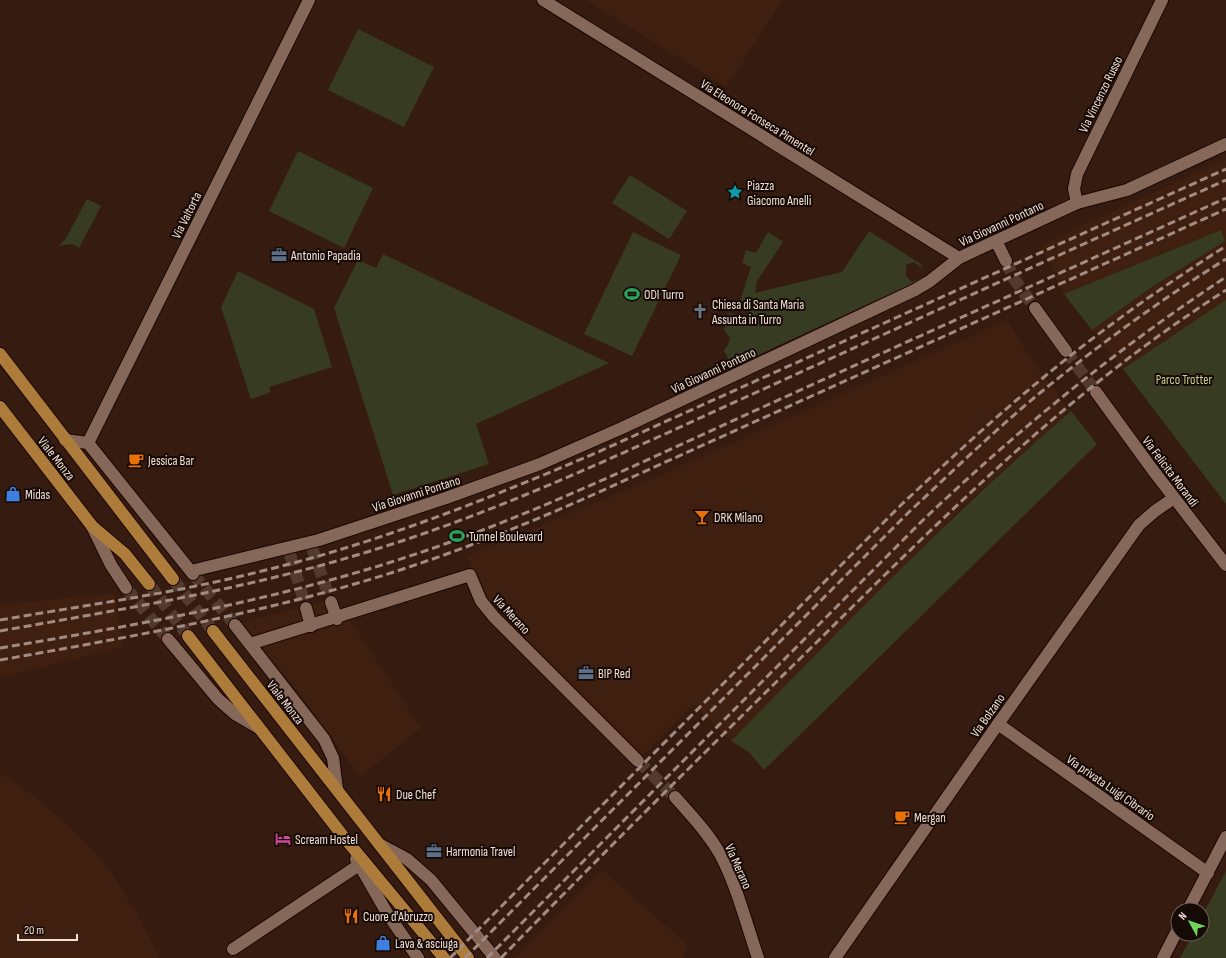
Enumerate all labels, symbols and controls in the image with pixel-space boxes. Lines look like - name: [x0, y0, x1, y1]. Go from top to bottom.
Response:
- street label: Via Vincenzo Russo: [1075, 54, 1126, 135]
- street label: Via Eleonora Fonseca Pimentel: [697, 76, 818, 160]
- place label: Piazza Giacomo Anelli: [747, 178, 811, 209]
- place icon: Piazza Giacomo Anelli: [726, 183, 744, 201]
- street label: Via Valtorta: [168, 189, 205, 241]
- street label: Via Giovanni Pontano: [957, 197, 1046, 250]
- office icon: Antonio Papadia: [270, 246, 288, 264]
- place label: Antonio Papadia: [290, 248, 361, 264]
- sports icon: ODI Turro: [623, 285, 641, 303]
- place label: ODI Turro: [644, 287, 684, 303]
- place label: Chiesa di Santa Maria Assunta in Turro: [711, 297, 804, 328]
- church icon: Chiesa di Santa Maria Assunta in Turro: [691, 302, 709, 320]
- street label: Via Giovanni Pontano: [669, 344, 758, 397]
- park label: Parco Trotter: [1156, 372, 1212, 388]
- street label: Viale Monza: [34, 433, 78, 484]
- street label: Via Felicita Morandi: [1139, 433, 1202, 510]
- cafe icon: Jessica Bar: [127, 451, 145, 469]
- place label: Jessica Bar: [147, 453, 194, 469]
- street label: Via Giovanni Pontano: [370, 472, 462, 516]
- shop icon: Midas: [4, 485, 22, 503]
- place label: Midas: [25, 487, 51, 503]
- bar icon: DRK Milano: [693, 508, 711, 526]
- place label: DRK Milano: [714, 510, 763, 526]
- sports icon: Tunnel Boulevard: [448, 527, 466, 545]
- place label: Tunnel Boulevard: [469, 529, 543, 545]
- street label: Via Merano: [489, 592, 533, 638]
- office icon: BIP Red: [577, 664, 595, 682]
- place label: BIP Red: [598, 666, 630, 682]
- street label: Viale Monza: [263, 677, 307, 728]
- street label: Via Bolzano: [967, 691, 1009, 740]
- street label: Via privata Luigi Cibrario: [1063, 751, 1158, 824]
- restaurant icon: Due Chef: [375, 785, 393, 803]
- place label: Due Chef: [396, 787, 436, 803]
- cafe icon: Mergan: [893, 808, 911, 826]
- place label: Mergan: [914, 810, 946, 826]
- hotel icon: Scream Hostel: [274, 830, 292, 848]
- place label: Scream Hostel: [295, 832, 358, 848]
- street label: Via Merano: [721, 841, 755, 891]
- office icon: Harmonia Travel: [425, 842, 443, 860]
- place label: Harmonia Travel: [446, 844, 515, 860]
- north arrow: [1170, 902, 1210, 942]
- restaurant icon: Cuore d'Abruzzo: [342, 907, 360, 925]
- place label: Cuore d'Abruzzo: [363, 909, 433, 925]
- text: N: [1176, 909, 1190, 922]
- scale bar: [18, 916, 77, 942]
- text: 20 m: [24, 923, 44, 938]
- shop icon: Lava & asciuga: [374, 934, 392, 952]
- place label: Lava & asciuga: [395, 936, 458, 952]

